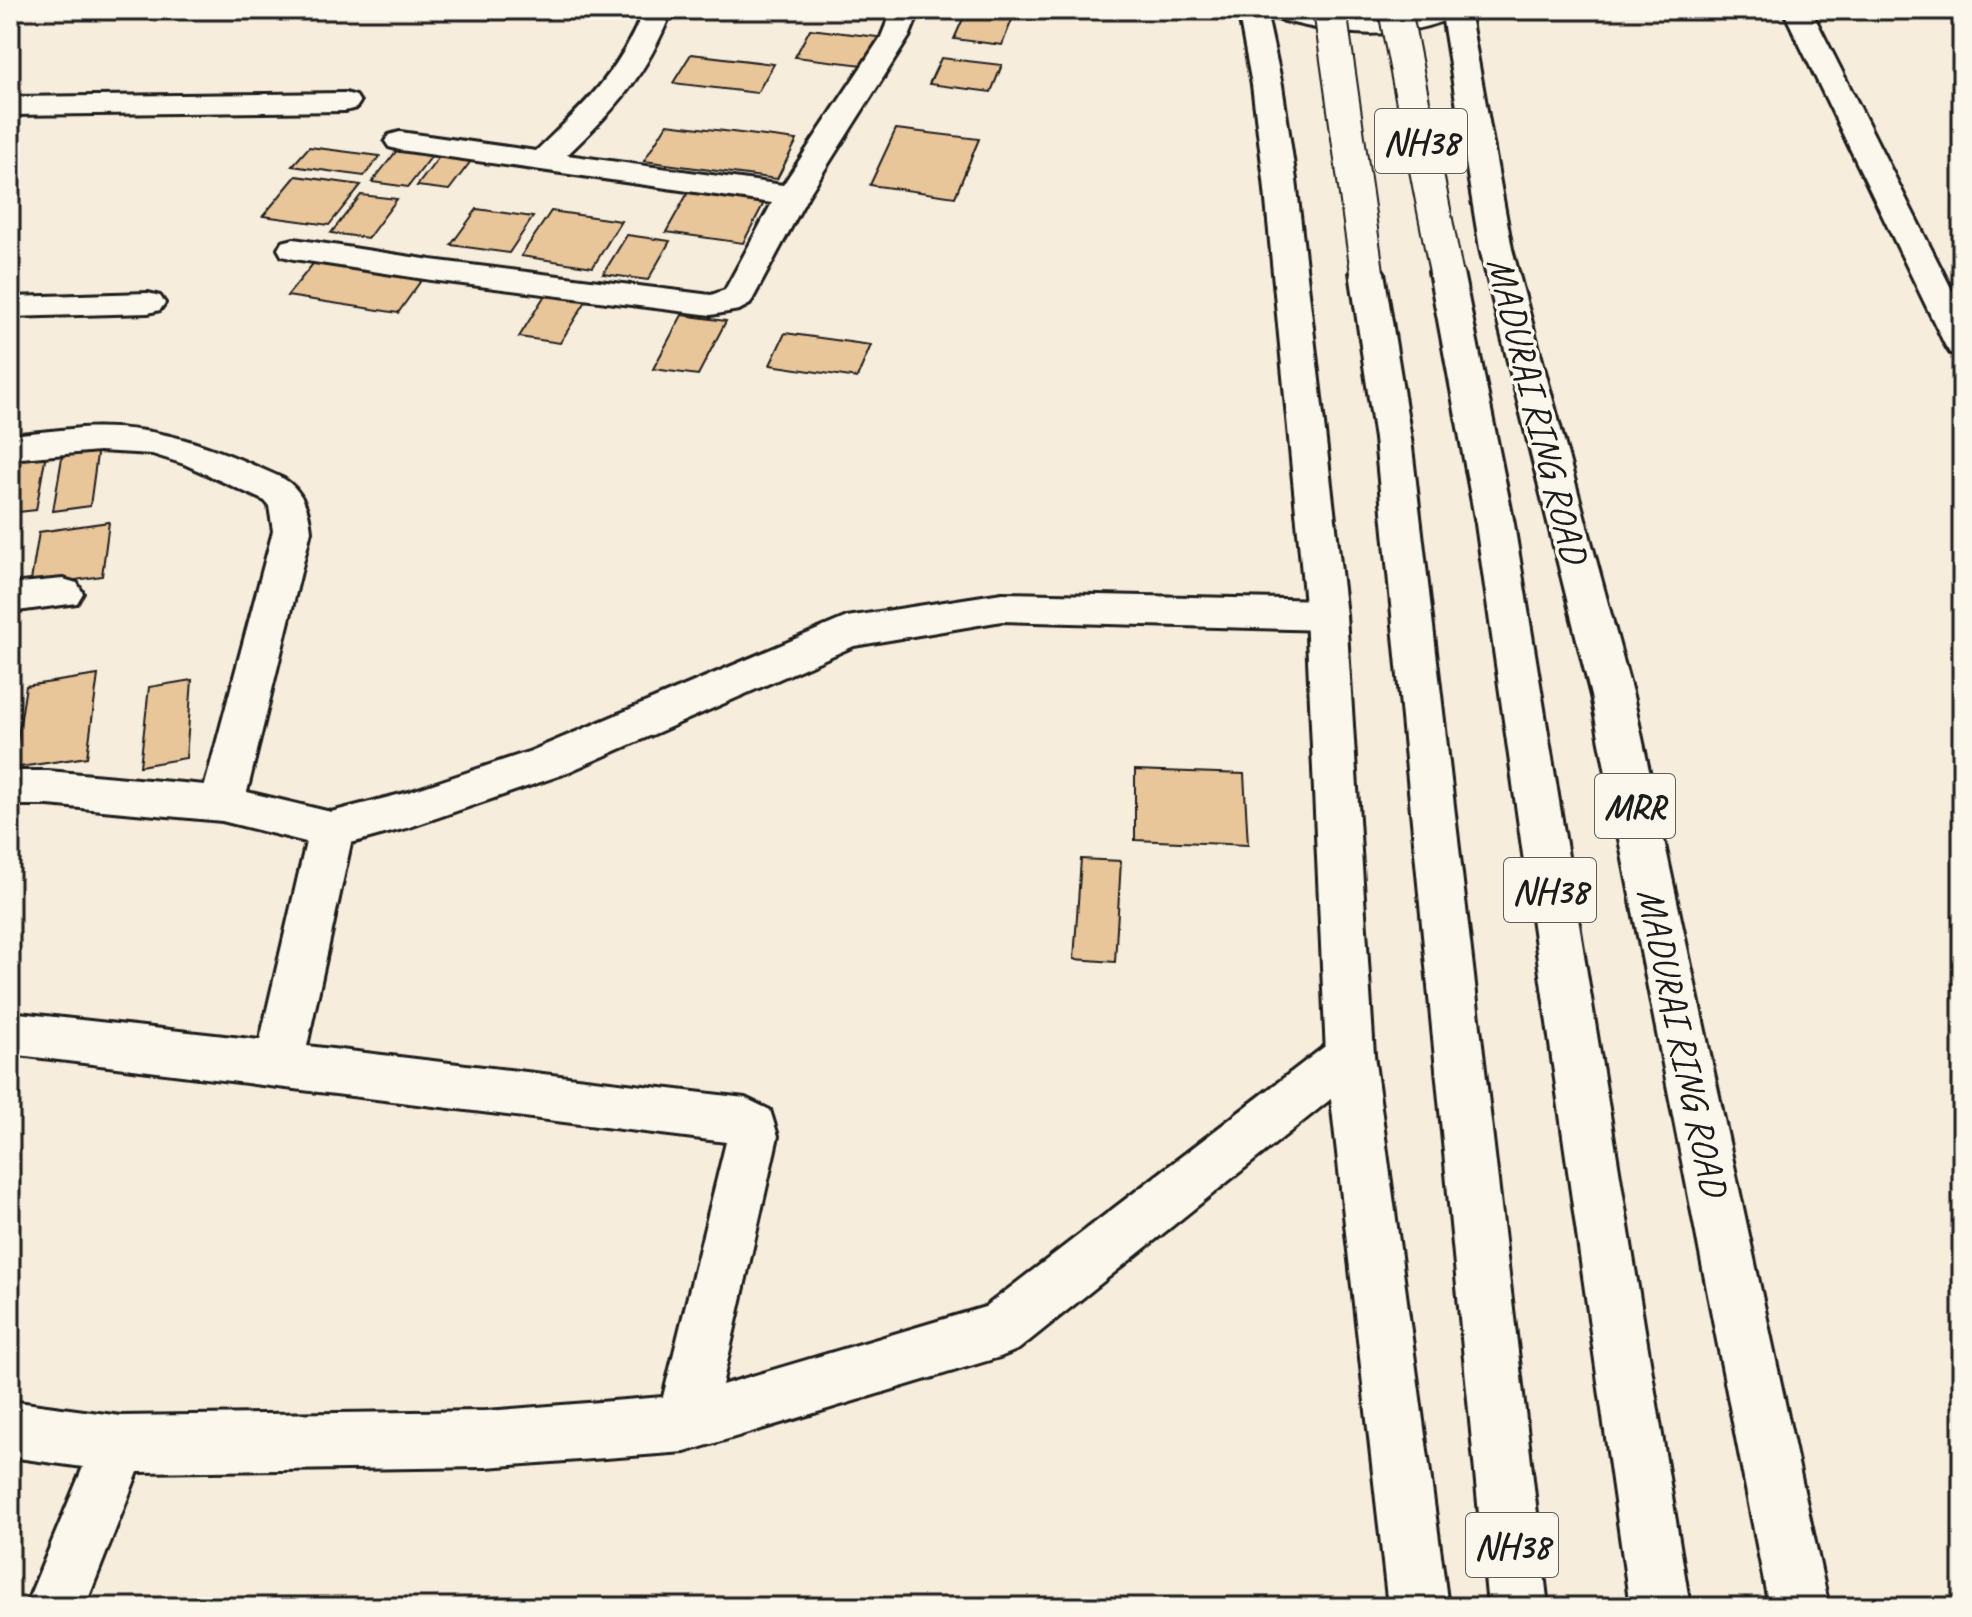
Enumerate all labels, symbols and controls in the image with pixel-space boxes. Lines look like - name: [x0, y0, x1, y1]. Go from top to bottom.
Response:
- road number: NH38: [1375, 109, 1467, 173]
- street label: MADURAI RING ROAD: [1477, 253, 1599, 571]
- road number: MRR: [1595, 774, 1675, 838]
- road number: NH38: [1504, 858, 1596, 922]
- street label: MADURAI RING ROAD: [1627, 884, 1739, 1203]
- road number: NH38: [1466, 1513, 1558, 1577]

